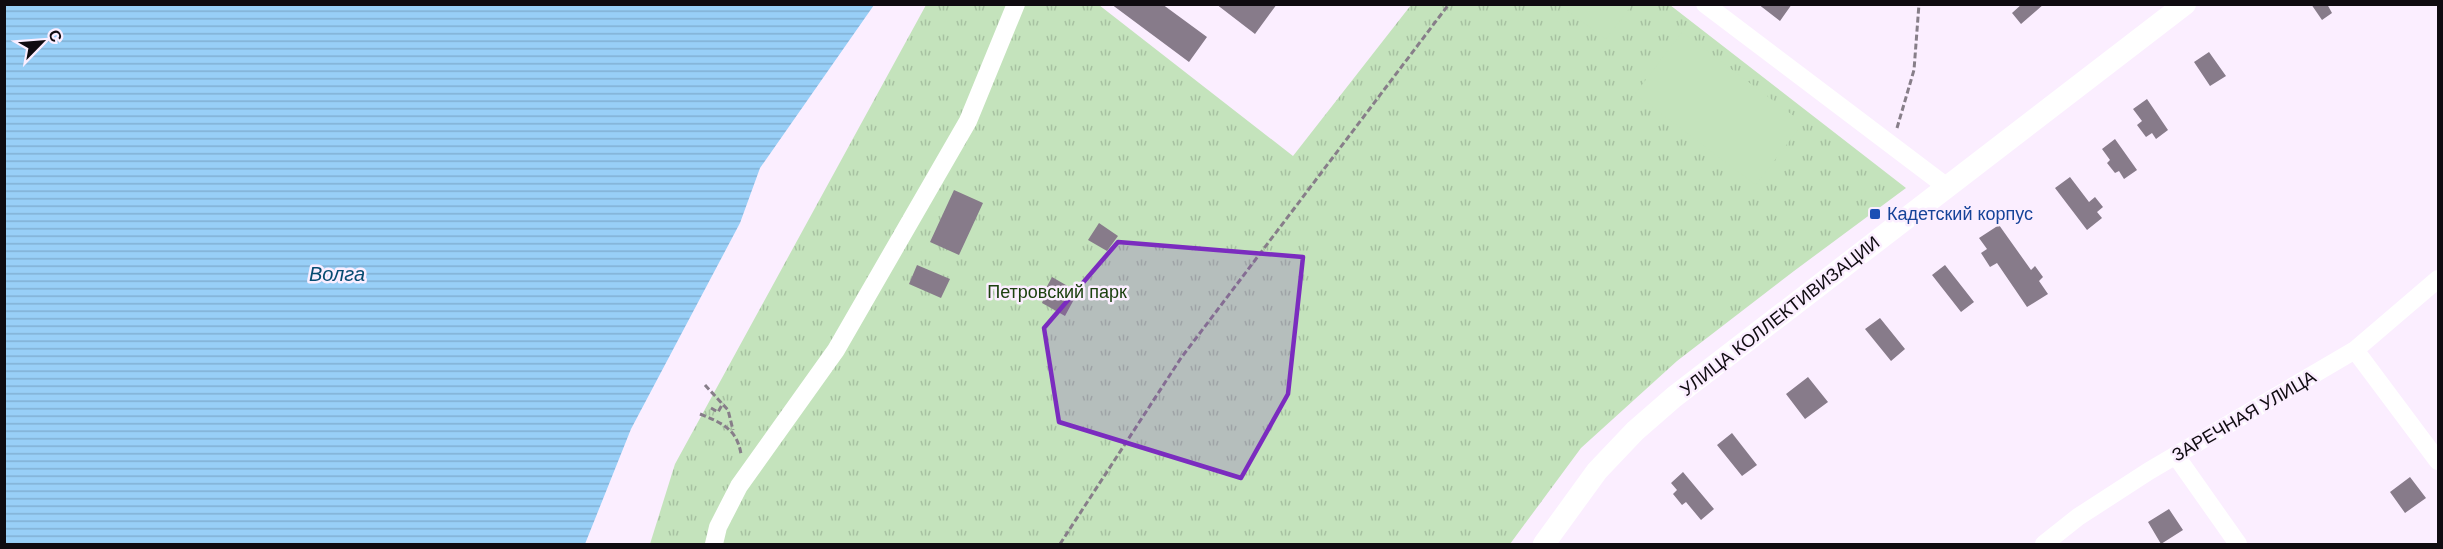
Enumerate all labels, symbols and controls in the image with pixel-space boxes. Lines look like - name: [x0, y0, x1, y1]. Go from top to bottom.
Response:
- north arrow: [12, 12, 72, 72]
- text: С: [45, 27, 65, 45]
- place label: Кадетский корпус: [1887, 204, 2033, 224]
- marker: Кадетский корпус: [1868, 207, 1882, 221]
- street label: УЛИЦА КОЛЛЕКТИВИЗАЦИИ: [1676, 232, 1884, 400]
- water label: Волга: [309, 263, 365, 285]
- park label: Петровский парк: [987, 282, 1127, 302]
- street label: ЗАРЕЧНАЯ УЛИЦА: [2169, 367, 2319, 465]

